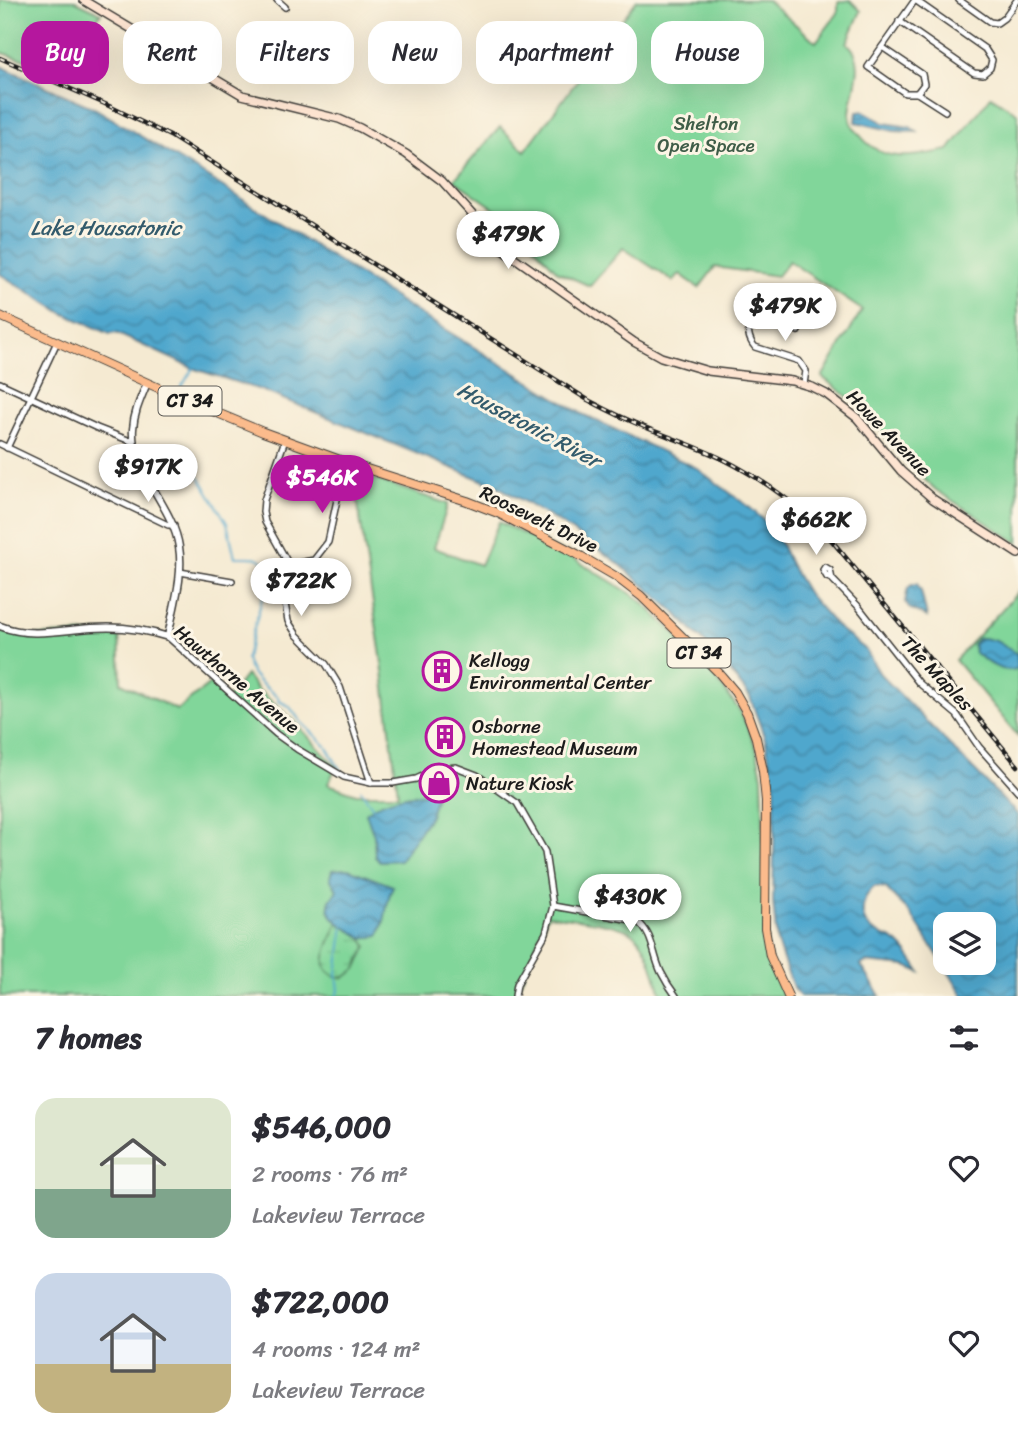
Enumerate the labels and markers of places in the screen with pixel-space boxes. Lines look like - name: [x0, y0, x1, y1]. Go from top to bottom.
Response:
- pin: $479K: [459, 212, 557, 271]
- pin: $479K: [736, 284, 834, 343]
- pin: $917K: [99, 444, 197, 504]
- pin: $546K: [273, 456, 371, 515]
- pin: $662K: [767, 498, 865, 557]
- pin: $722K: [252, 558, 350, 618]
- place label: Kellogg Environmental Center: [469, 644, 652, 699]
- building icon: Kellogg Environmental Center: [421, 650, 463, 692]
- place label: Osborne Homestead Museum: [472, 710, 638, 765]
- building icon: Osborne Homestead Museum: [424, 716, 466, 758]
- shop icon: Nature Kiosk: [418, 762, 460, 804]
- place label: Nature Kiosk: [466, 767, 574, 800]
- pin: $430K: [581, 874, 679, 934]

